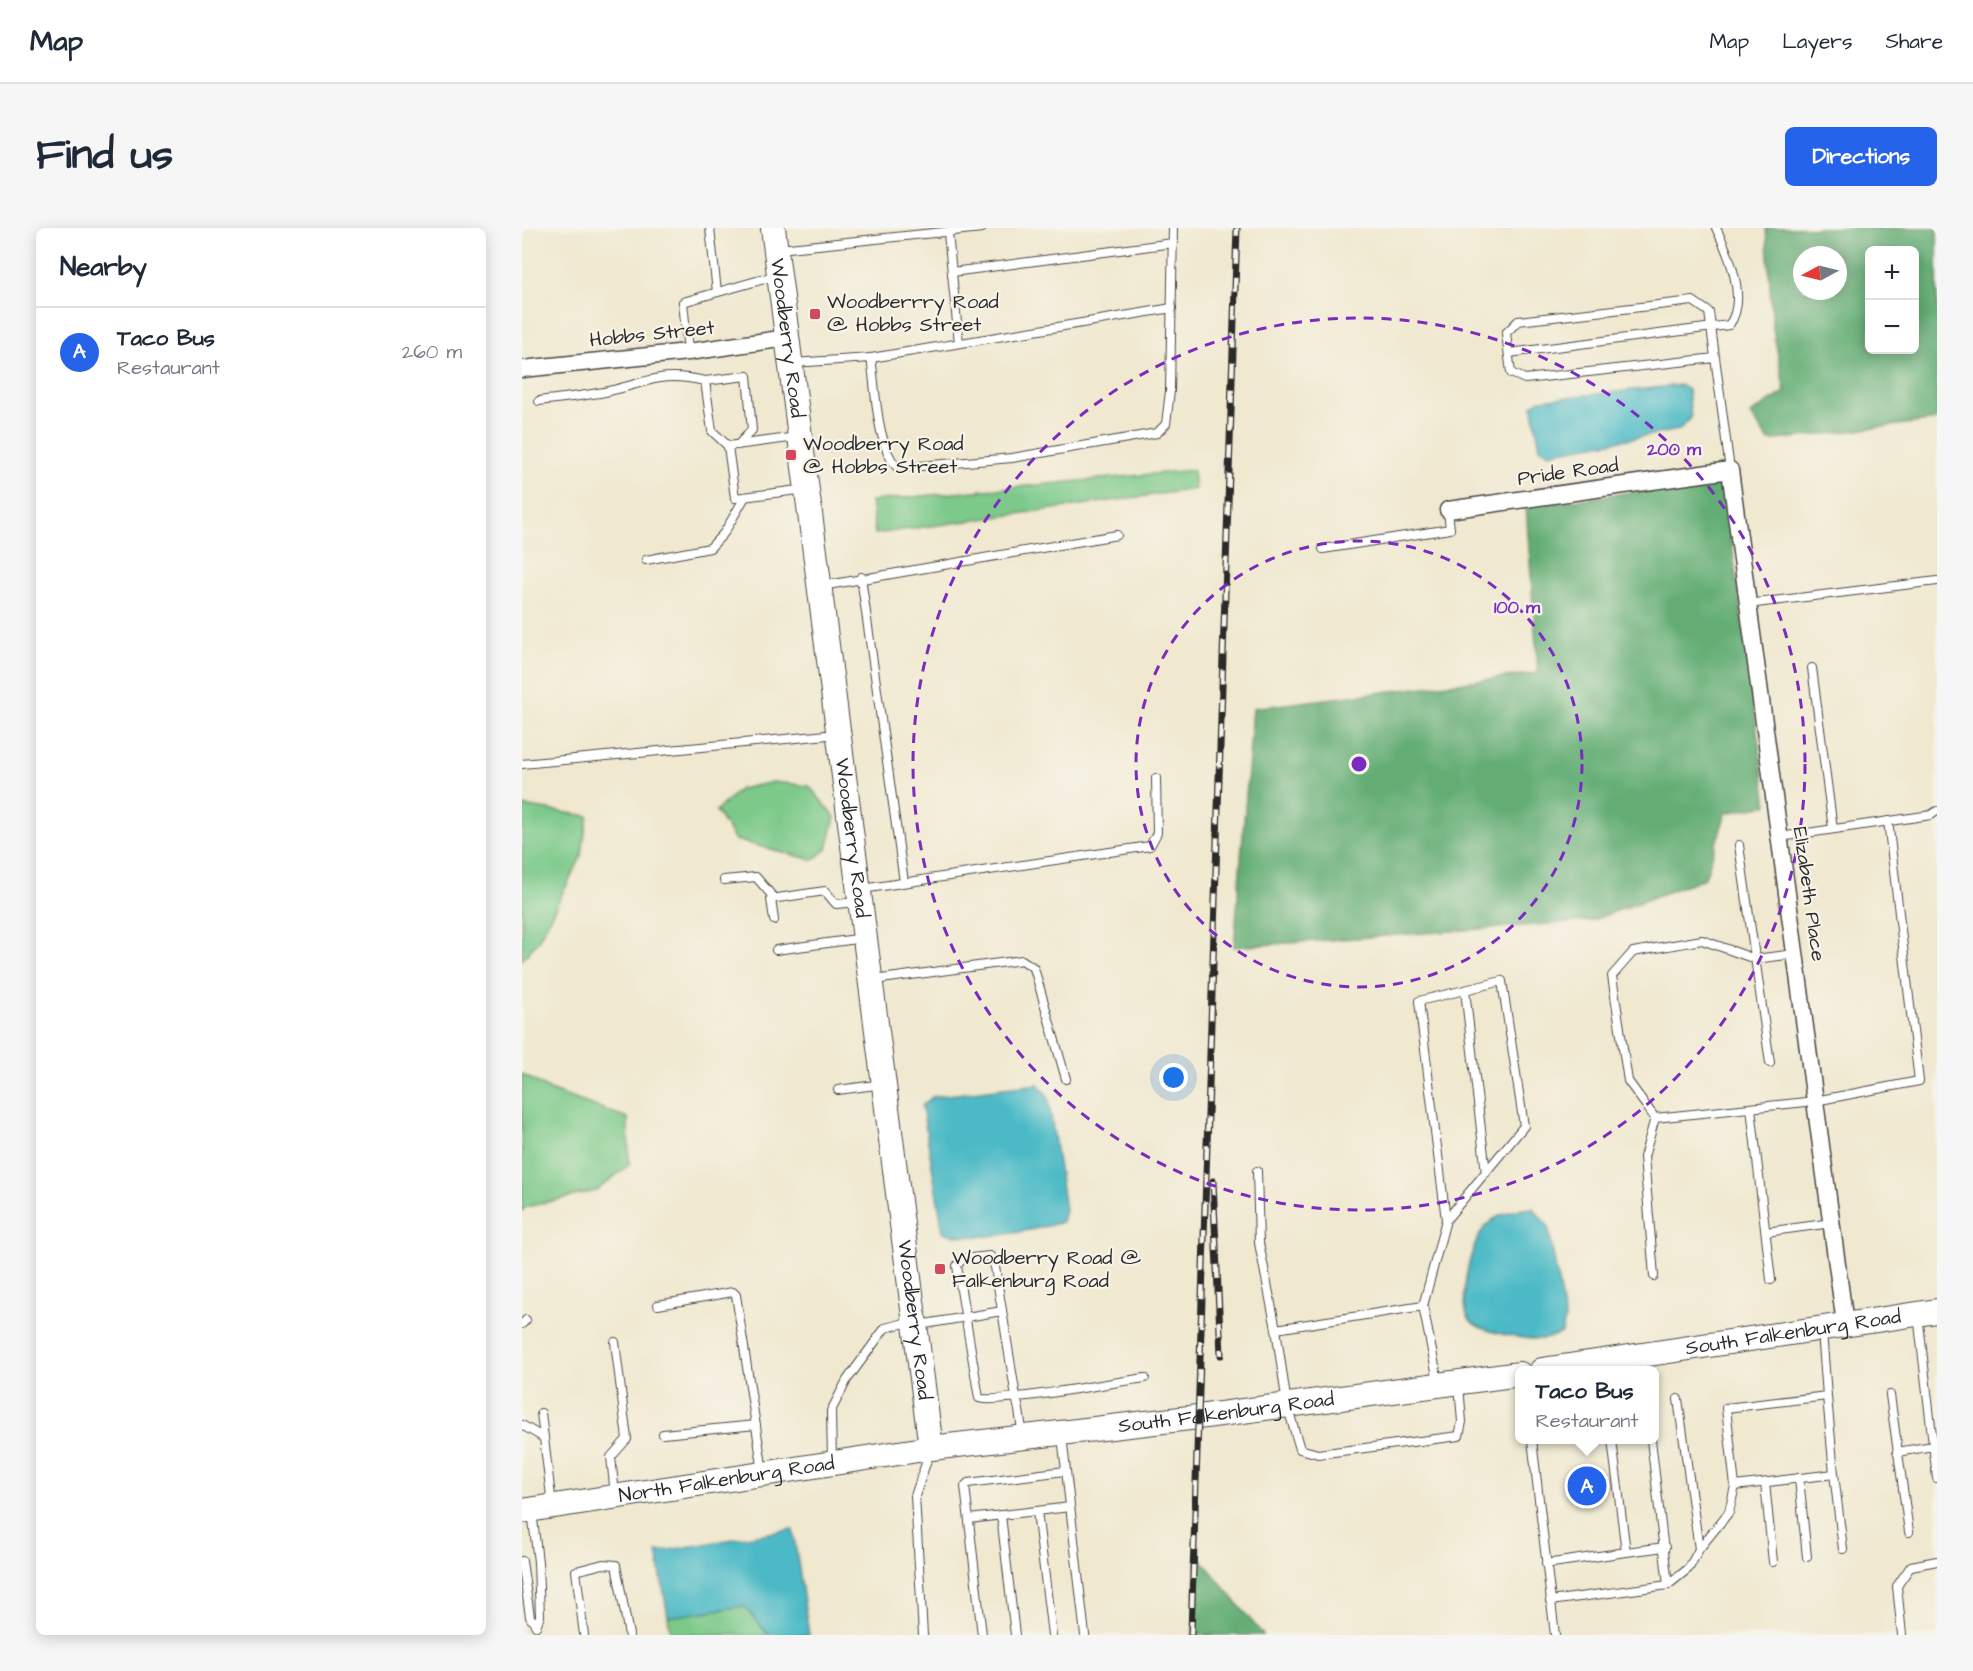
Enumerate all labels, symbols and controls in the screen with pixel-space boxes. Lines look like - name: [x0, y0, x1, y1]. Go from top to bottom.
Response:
- text: Map: [30, 22, 83, 61]
- text: Map: [1709, 27, 1749, 56]
- text: Layers: [1782, 27, 1852, 56]
- text: Share: [1885, 27, 1943, 56]
- text: Find us: [36, 127, 173, 185]
- button: Directions: [1785, 127, 1937, 186]
- north arrow: [1793, 246, 1847, 300]
- map controls: [1865, 246, 1919, 354]
- button: +: [1865, 246, 1919, 300]
- text: Nearby: [60, 249, 147, 285]
- street label: Woodberry Road: [763, 257, 811, 420]
- place label: Woodberrry Road @ Hobbs Street: [827, 288, 999, 339]
- button: −: [1865, 300, 1919, 354]
- marker: Woodberrry Road @ Hobbs Street: [808, 307, 822, 321]
- street label: Hobbs Street: [588, 314, 716, 354]
- text: Taco Bus: [117, 323, 215, 354]
- text: A: [73, 338, 86, 366]
- text: 260 m: [402, 338, 462, 366]
- text: Restaurant: [117, 354, 220, 382]
- place label: Woodberry Road @ Hobbs Street: [803, 430, 964, 481]
- text: 200 m: [1646, 437, 1702, 462]
- marker: Woodberry Road @ Hobbs Street: [784, 448, 798, 462]
- street label: Pride Road: [1516, 451, 1620, 493]
- text: 100 m: [1494, 595, 1541, 620]
- centre of rings: [1349, 754, 1369, 774]
- street label: Woodberry Road: [828, 756, 876, 919]
- street label: Elizabeth Place: [1786, 825, 1832, 963]
- your location: [1159, 1063, 1188, 1092]
- street label: Woodberry Road: [890, 1238, 939, 1401]
- place label: Woodberry Road @ Falkenburg Road: [952, 1244, 1142, 1296]
- marker: Woodberry Road @ Falkenburg Road: [933, 1262, 947, 1276]
- street label: South Falkenburg Road: [1684, 1303, 1903, 1362]
- popup: [1515, 1366, 1659, 1444]
- text: Taco Bus: [1536, 1376, 1633, 1407]
- street label: South Falkenburg Road: [1117, 1385, 1336, 1440]
- text: Restaurant: [1536, 1407, 1638, 1435]
- street label: North Falkenburg Road: [617, 1449, 836, 1510]
- pin: A: [1568, 1464, 1606, 1508]

